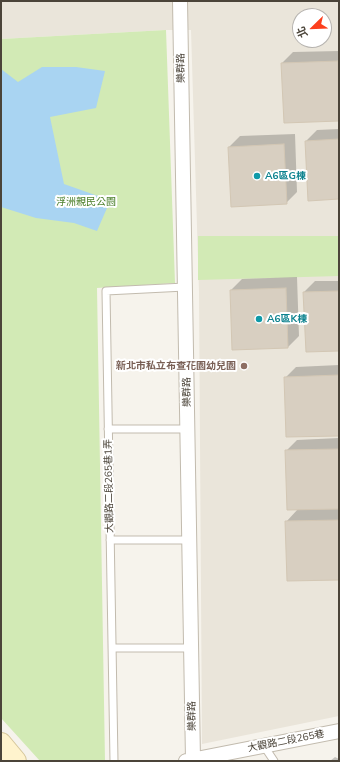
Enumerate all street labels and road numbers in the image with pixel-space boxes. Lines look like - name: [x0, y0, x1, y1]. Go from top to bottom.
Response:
- street label: 樂群路: [175, 53, 187, 83]
- street label: 樂群路: [181, 377, 193, 407]
- street label: 大觀路二段265巷1弄: [102, 439, 116, 533]
- street label: 樂群路: [186, 701, 198, 731]
- street label: 大觀路二段265巷: [247, 728, 325, 754]

